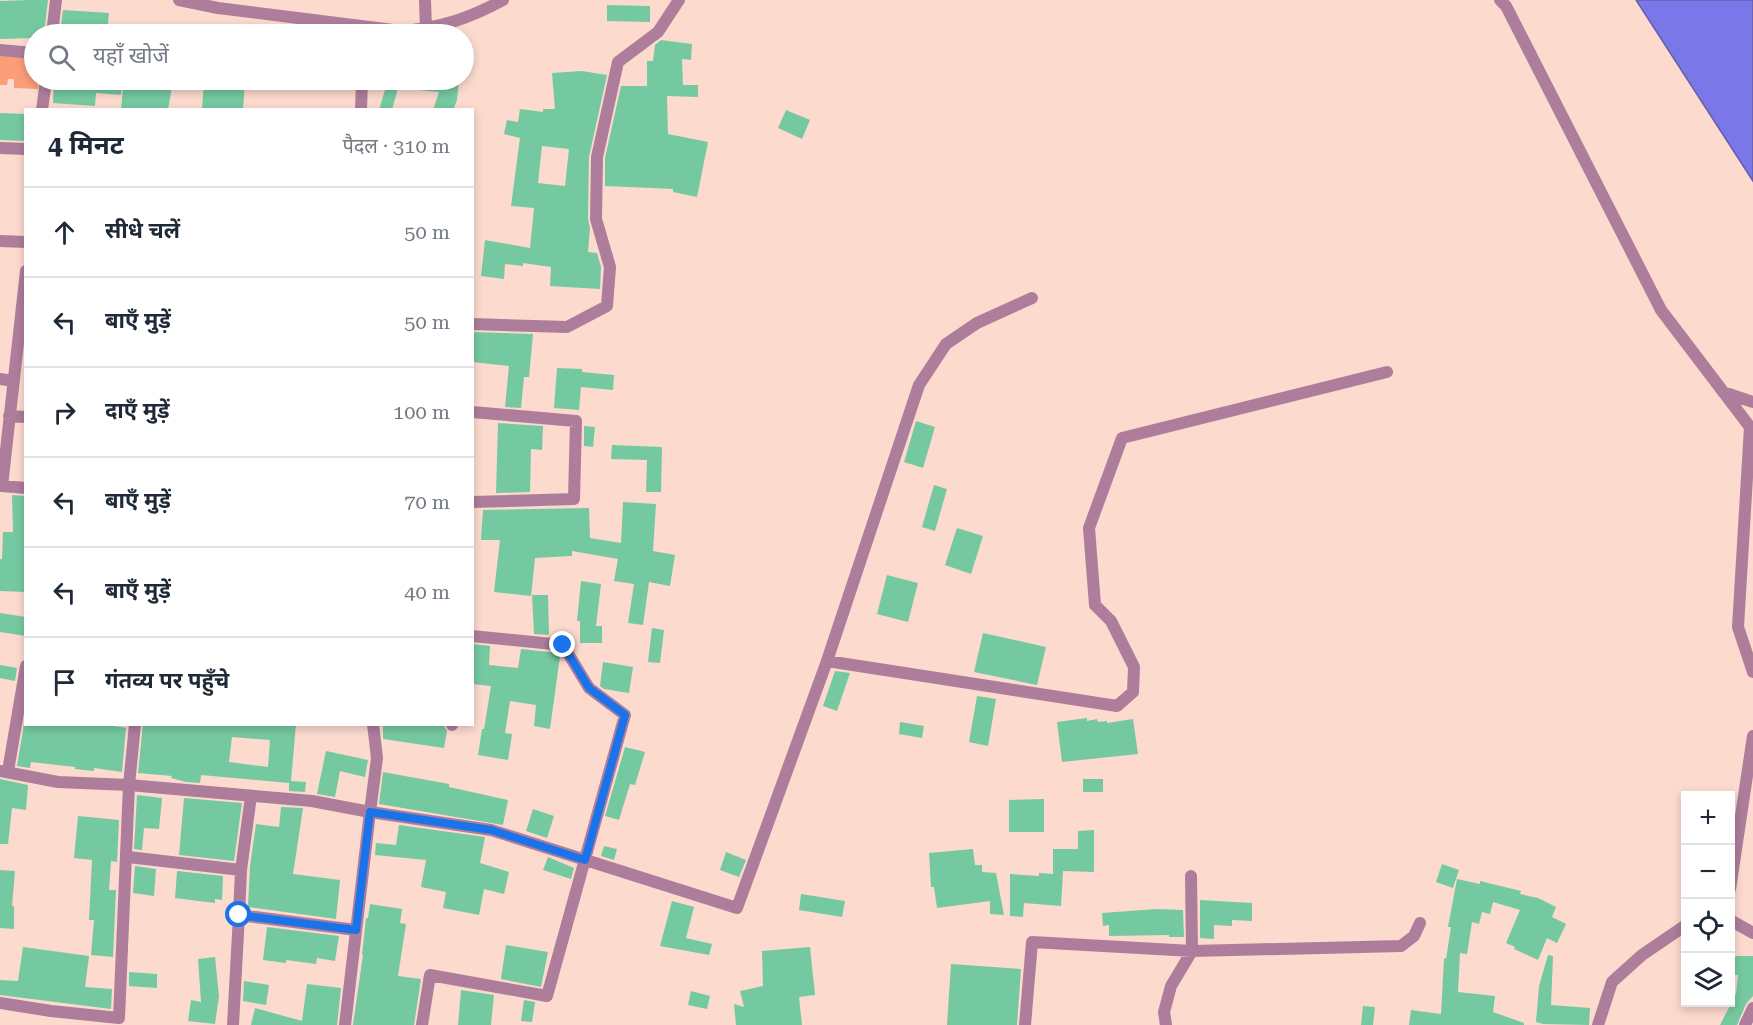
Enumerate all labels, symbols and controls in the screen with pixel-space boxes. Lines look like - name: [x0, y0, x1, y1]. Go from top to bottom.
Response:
- search box: [24, 24, 474, 90]
- icon: search: [45, 41, 78, 74]
- text: यहाँ खोजें: [93, 43, 169, 68]
- text: 4 मिनट: [48, 130, 124, 160]
- text: पैदल · 310 m: [342, 134, 450, 158]
- icon: ahead: [48, 216, 81, 249]
- text: सीधे चलें: [105, 218, 180, 243]
- text: 50 m: [404, 220, 450, 244]
- icon: left: [48, 306, 81, 339]
- text: बाएँ मुड़ें: [105, 308, 171, 333]
- text: 50 m: [404, 310, 450, 334]
- icon: right: [48, 396, 81, 429]
- text: दाएँ मुड़ें: [105, 398, 170, 423]
- text: 100 m: [393, 400, 450, 424]
- icon: left: [48, 486, 81, 519]
- text: बाएँ मुड़ें: [105, 488, 171, 513]
- text: 70 m: [404, 490, 450, 514]
- icon: left: [48, 576, 81, 609]
- text: बाएँ मुड़ें: [105, 578, 171, 603]
- text: 40 m: [404, 580, 450, 604]
- route end: [549, 631, 575, 657]
- icon: arrive: [48, 666, 81, 699]
- text: गंतव्य पर पहुँचे: [105, 668, 229, 693]
- map controls: [1681, 791, 1735, 1007]
- button: +: [1681, 791, 1735, 845]
- button: −: [1681, 845, 1735, 899]
- button: locate: [1681, 899, 1735, 953]
- route start: [225, 901, 251, 927]
- button: layers: [1681, 953, 1735, 1007]

